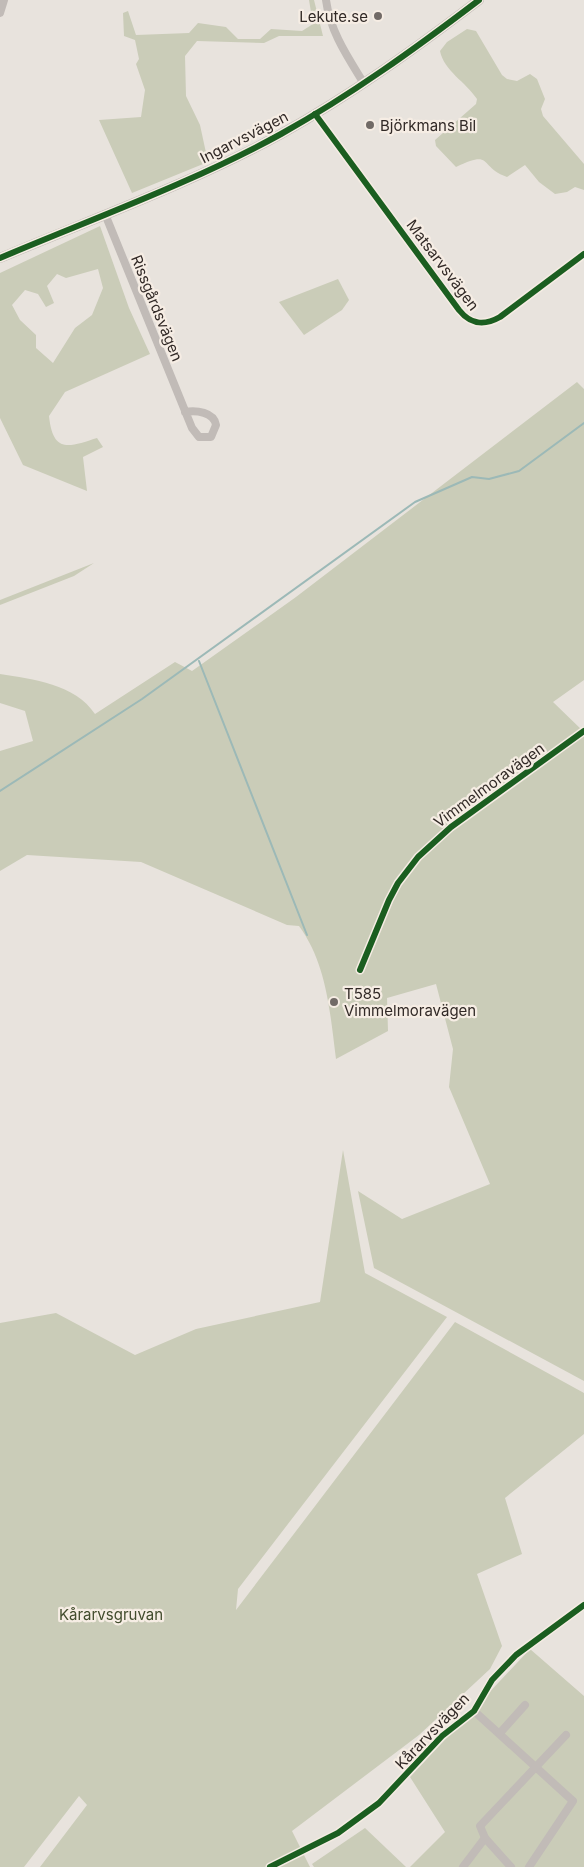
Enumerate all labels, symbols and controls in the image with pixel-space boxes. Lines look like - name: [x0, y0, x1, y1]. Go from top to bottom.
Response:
- place label: Lekute.se: [299, 7, 368, 26]
- marker: Lekute.se: [372, 10, 384, 22]
- street label: Ingarvsvägen: [197, 107, 291, 167]
- place label: Björkmans Bil: [380, 116, 476, 135]
- marker: Björkmans Bil: [364, 119, 376, 131]
- street label: Matsarvsvägen: [403, 216, 483, 314]
- street label: Rissgårdsvägen: [127, 252, 187, 364]
- street label: Vimmelmoravägen: [430, 738, 548, 832]
- place label: T585 Vimmelmoravägen: [344, 984, 476, 1020]
- marker: T585 Vimmelmoravägen: [328, 996, 340, 1008]
- park label: Kårarvsgruvan: [59, 1605, 163, 1624]
- street label: Kårarvsvägen: [391, 1689, 473, 1773]

